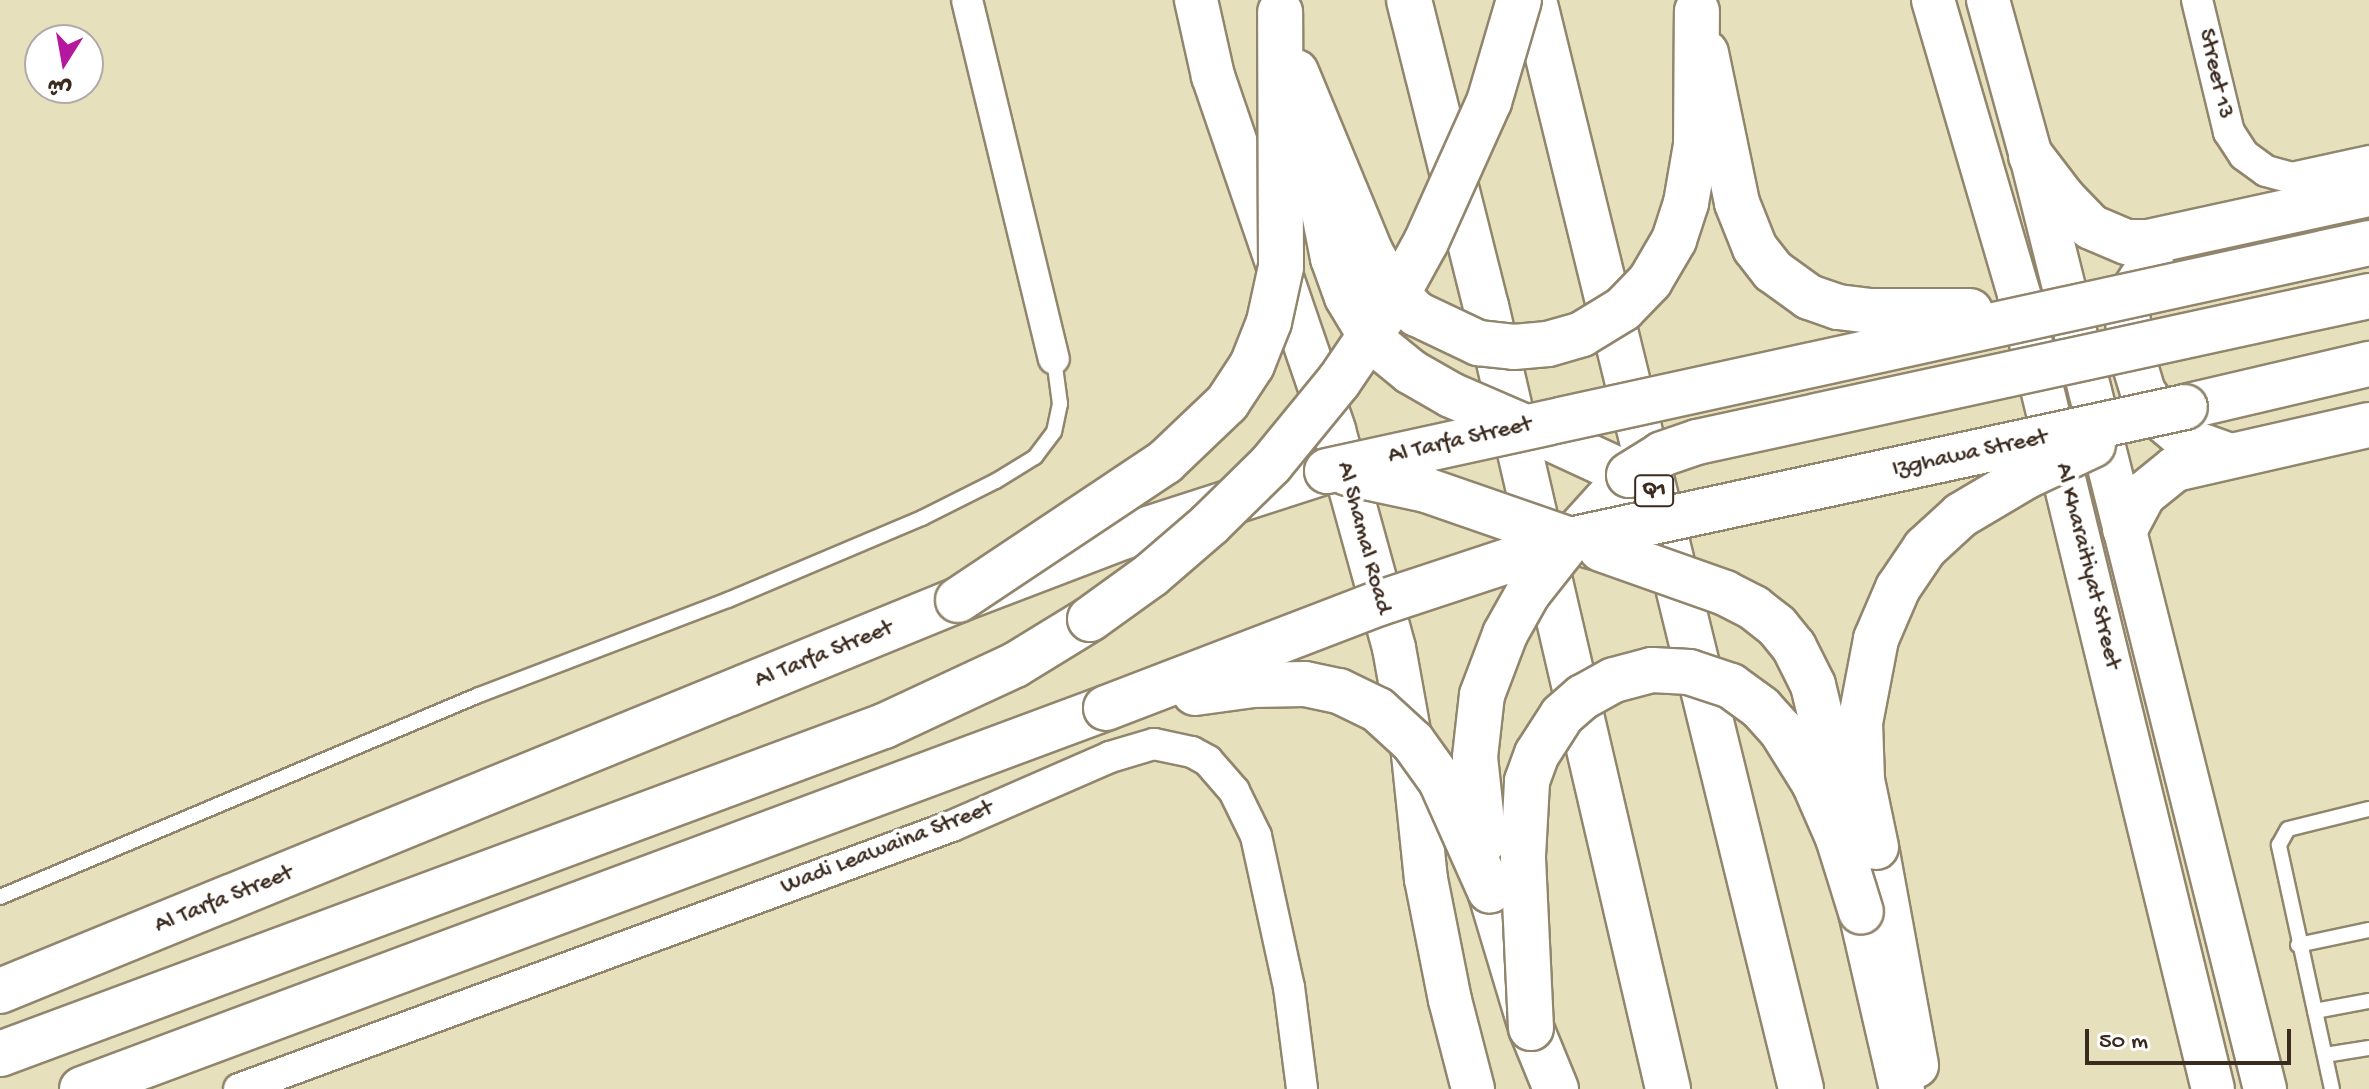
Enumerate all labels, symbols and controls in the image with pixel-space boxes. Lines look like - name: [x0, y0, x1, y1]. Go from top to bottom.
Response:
- north arrow: [24, 24, 104, 104]
- street label: Street 13: [2191, 26, 2239, 122]
- text: ش: [45, 71, 74, 101]
- street label: Al Tarfa Street: [1385, 410, 1535, 472]
- street label: Izghawa Street: [1890, 424, 2050, 484]
- street label: Al Shamal Road: [1329, 459, 1397, 617]
- street label: Al Kharaitiyat Street: [2047, 460, 2127, 672]
- road number: Q1: [1634, 473, 1674, 509]
- street label: Al Tarfa Street: [751, 614, 897, 696]
- street label: Wadi Leawaina Street: [777, 794, 997, 902]
- street label: Al Tarfa Street: [151, 859, 297, 941]
- scale bar: [2089, 1013, 2295, 1063]
- text: 50 m: [2099, 1028, 2148, 1057]

